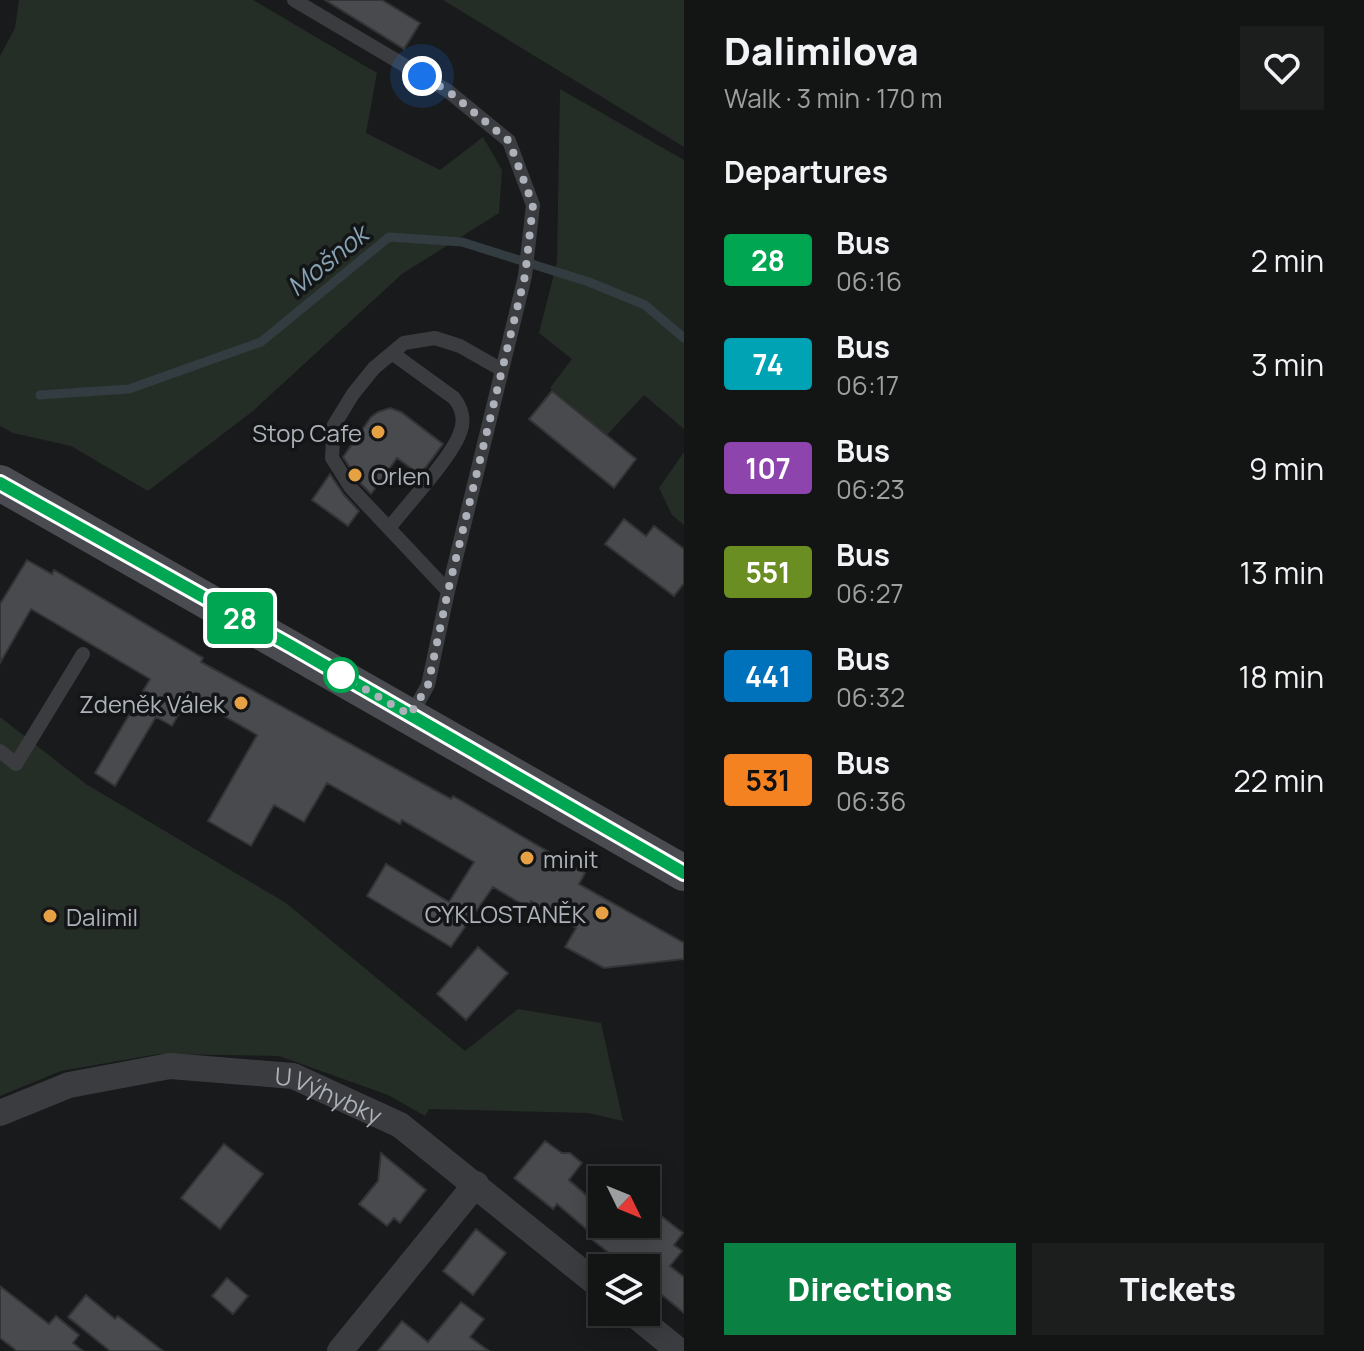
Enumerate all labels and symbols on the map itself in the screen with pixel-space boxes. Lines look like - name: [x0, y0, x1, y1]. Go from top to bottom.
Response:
- your location: [402, 56, 442, 96]
- water label: Mošnok: [279, 214, 378, 304]
- place label: Stop Cafe: [252, 416, 362, 449]
- marker: Stop Cafe: [369, 423, 387, 441]
- place label: Orlen: [371, 459, 431, 492]
- marker: Orlen: [346, 466, 364, 484]
- line badge: 28: [204, 592, 276, 644]
- unlabelled marker: [324, 658, 358, 692]
- place label: Zdeněk Válek: [79, 687, 226, 720]
- marker: Zdeněk Válek: [232, 694, 250, 712]
- place label: minit: [543, 842, 598, 875]
- marker: minit: [518, 849, 536, 867]
- place label: CYKLOSTANĚK: [425, 897, 587, 930]
- place label: Dalimil: [66, 900, 138, 933]
- marker: CYKLOSTANĚK: [593, 904, 611, 922]
- marker: Dalimil: [41, 907, 59, 925]
- street label: U Výhybky: [274, 1058, 388, 1131]
- north arrow: [588, 1166, 660, 1238]

